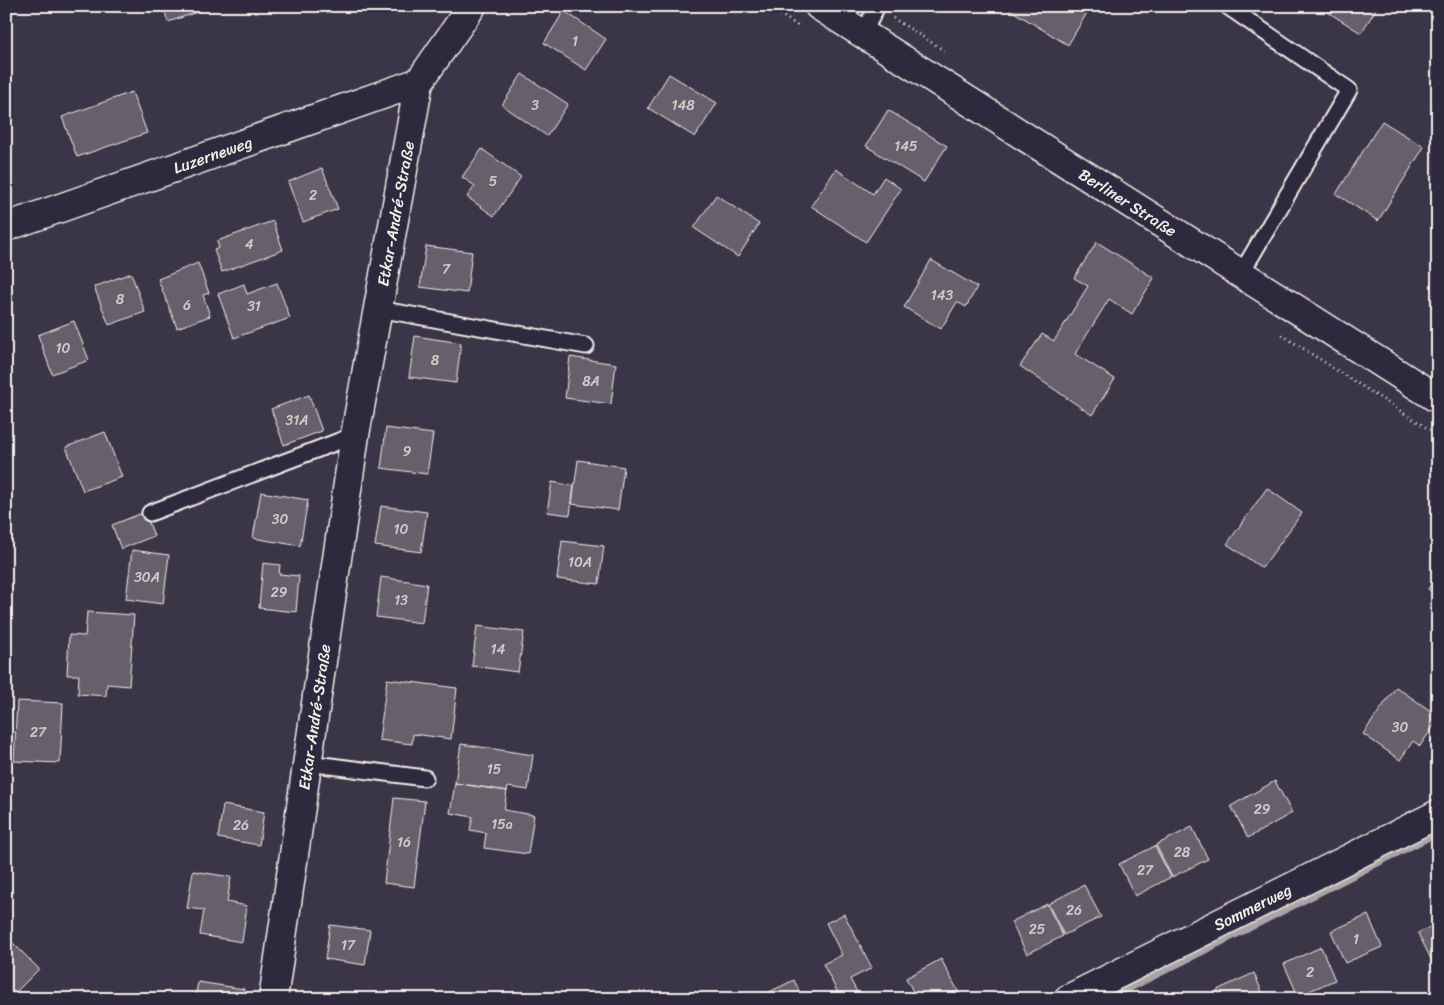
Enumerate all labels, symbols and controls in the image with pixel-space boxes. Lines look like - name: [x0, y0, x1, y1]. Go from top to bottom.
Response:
- house number: 1: [572, 29, 578, 54]
- house number: 3: [531, 93, 539, 118]
- house number: 148: [671, 93, 695, 118]
- street label: Luzerneweg: [169, 128, 256, 182]
- house number: 145: [894, 134, 918, 159]
- street label: Etkar-André-Straße: [368, 139, 423, 289]
- street label: Berliner Straße: [1073, 160, 1183, 245]
- house number: 5: [489, 169, 498, 194]
- house number: 2: [309, 183, 317, 208]
- house number: 4: [245, 232, 254, 257]
- house number: 7: [442, 257, 451, 282]
- house number: 143: [931, 283, 954, 308]
- house number: 8: [116, 287, 125, 312]
- house number: 6: [183, 293, 191, 318]
- house number: 31: [247, 294, 261, 319]
- house number: 10: [56, 336, 71, 361]
- house number: 8: [431, 348, 440, 373]
- house number: 8A: [582, 369, 600, 394]
- house number: 31A: [286, 408, 308, 433]
- house number: 9: [403, 439, 412, 464]
- house number: 30: [272, 507, 288, 532]
- house number: 10: [394, 517, 409, 542]
- house number: 10A: [568, 550, 592, 575]
- house number: 30A: [134, 565, 160, 590]
- house number: 29: [271, 580, 288, 605]
- house number: 13: [394, 588, 408, 613]
- house number: 14: [491, 637, 506, 662]
- street label: Etkar-André-Straße: [290, 642, 339, 792]
- house number: 30: [1392, 715, 1408, 740]
- house number: 27: [30, 720, 47, 745]
- house number: 15: [487, 757, 502, 782]
- house number: 29: [1254, 797, 1271, 822]
- house number: 15a: [491, 812, 513, 837]
- house number: 26: [233, 813, 249, 838]
- house number: 16: [397, 830, 411, 855]
- house number: 28: [1174, 840, 1191, 865]
- house number: 27: [1137, 858, 1154, 883]
- street label: Sommerweg: [1208, 875, 1297, 939]
- house number: 26: [1066, 898, 1082, 923]
- house number: 25: [1029, 917, 1046, 942]
- house number: 1: [1353, 927, 1359, 952]
- house number: 17: [341, 933, 356, 958]
- house number: 2: [1306, 960, 1314, 985]

